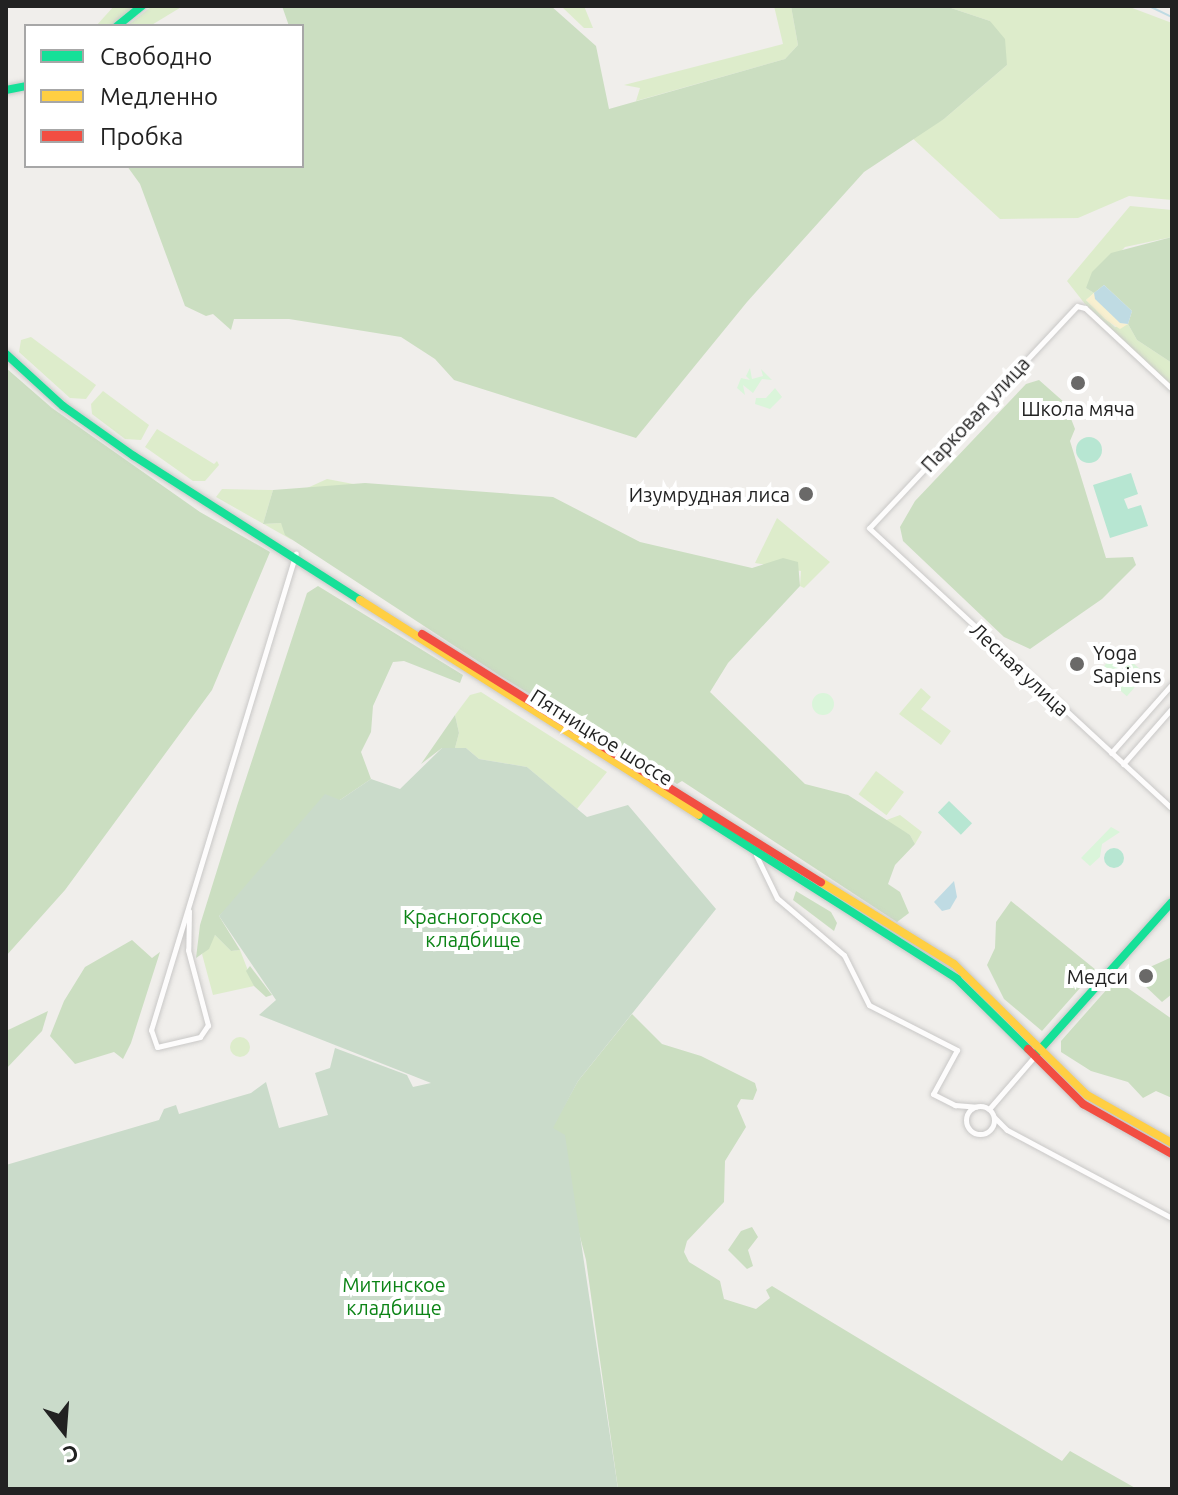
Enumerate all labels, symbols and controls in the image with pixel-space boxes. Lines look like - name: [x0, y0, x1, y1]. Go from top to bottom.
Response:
- legend: [24, 24, 304, 168]
- text: Свободно: [100, 43, 212, 70]
- text: Медленно: [100, 83, 218, 110]
- text: Пробка: [100, 123, 183, 150]
- street label: Парковая улица: [915, 351, 1035, 477]
- marker: Школа мяча: [1069, 374, 1087, 392]
- place label: Школа мяча: [1021, 396, 1135, 420]
- place label: Изумрудная лиса: [629, 482, 790, 506]
- marker: Изумрудная лиса: [797, 485, 815, 503]
- street label: Лесная улица: [966, 617, 1074, 721]
- place label: Yoga Sapiens: [1093, 640, 1161, 687]
- marker: Yoga Sapiens: [1068, 655, 1086, 673]
- street label: Пятницкое шоссе: [526, 684, 678, 790]
- park label: Красногорское кладбище: [403, 905, 543, 952]
- place label: Медси: [1067, 964, 1128, 988]
- marker: Медси: [1135, 965, 1157, 987]
- park label: Митинское кладбище: [342, 1272, 446, 1319]
- north arrow: [24, 1391, 104, 1471]
- text: С: [61, 1440, 82, 1468]

